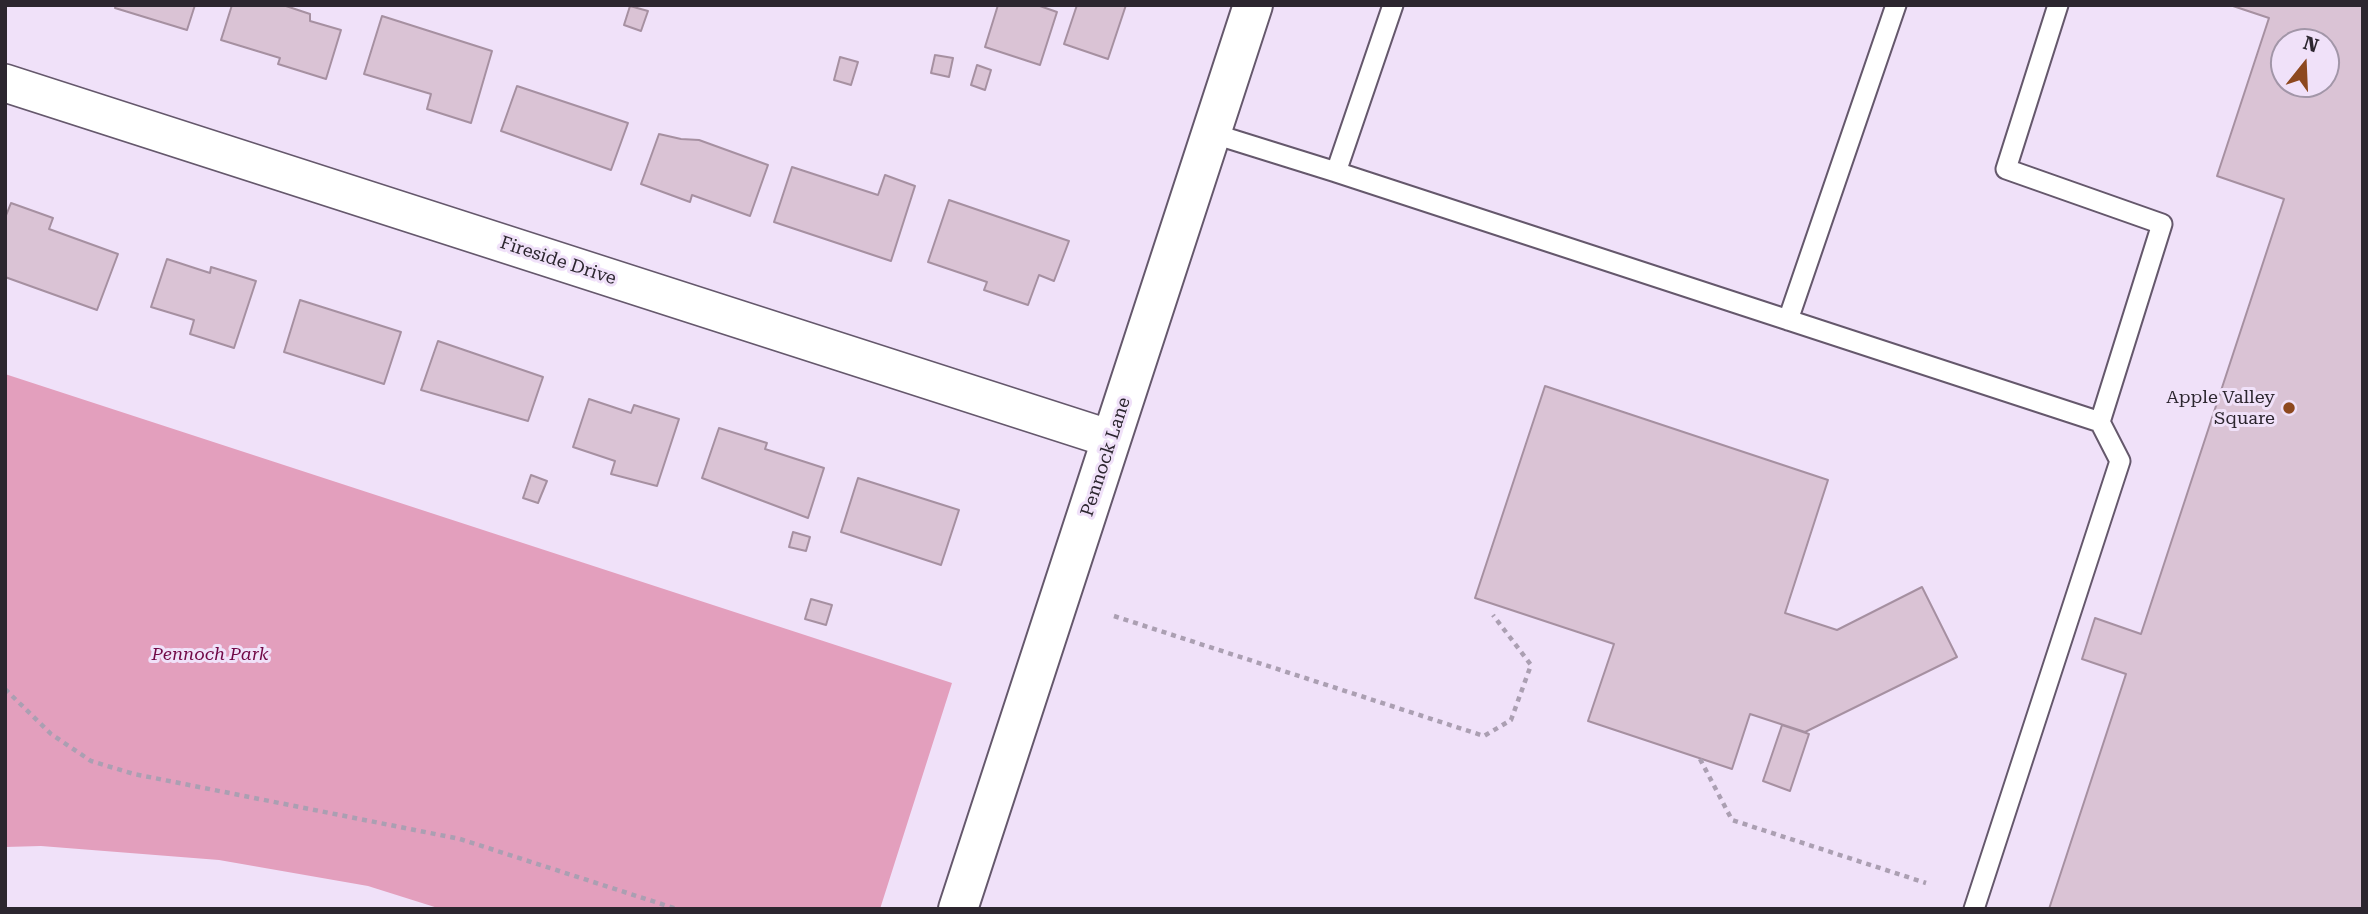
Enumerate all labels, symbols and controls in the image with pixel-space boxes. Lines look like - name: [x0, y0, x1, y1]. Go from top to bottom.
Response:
- north arrow: [2270, 28, 2340, 98]
- text: N: [2301, 31, 2322, 58]
- street label: Fireside Drive: [497, 232, 619, 290]
- place label: Apple Valley Square: [2166, 387, 2275, 430]
- street label: Pennock Lane: [1077, 395, 1135, 519]
- marker: Apple Valley Square: [2281, 400, 2297, 416]
- park label: Pennoch Park: [151, 644, 269, 666]

